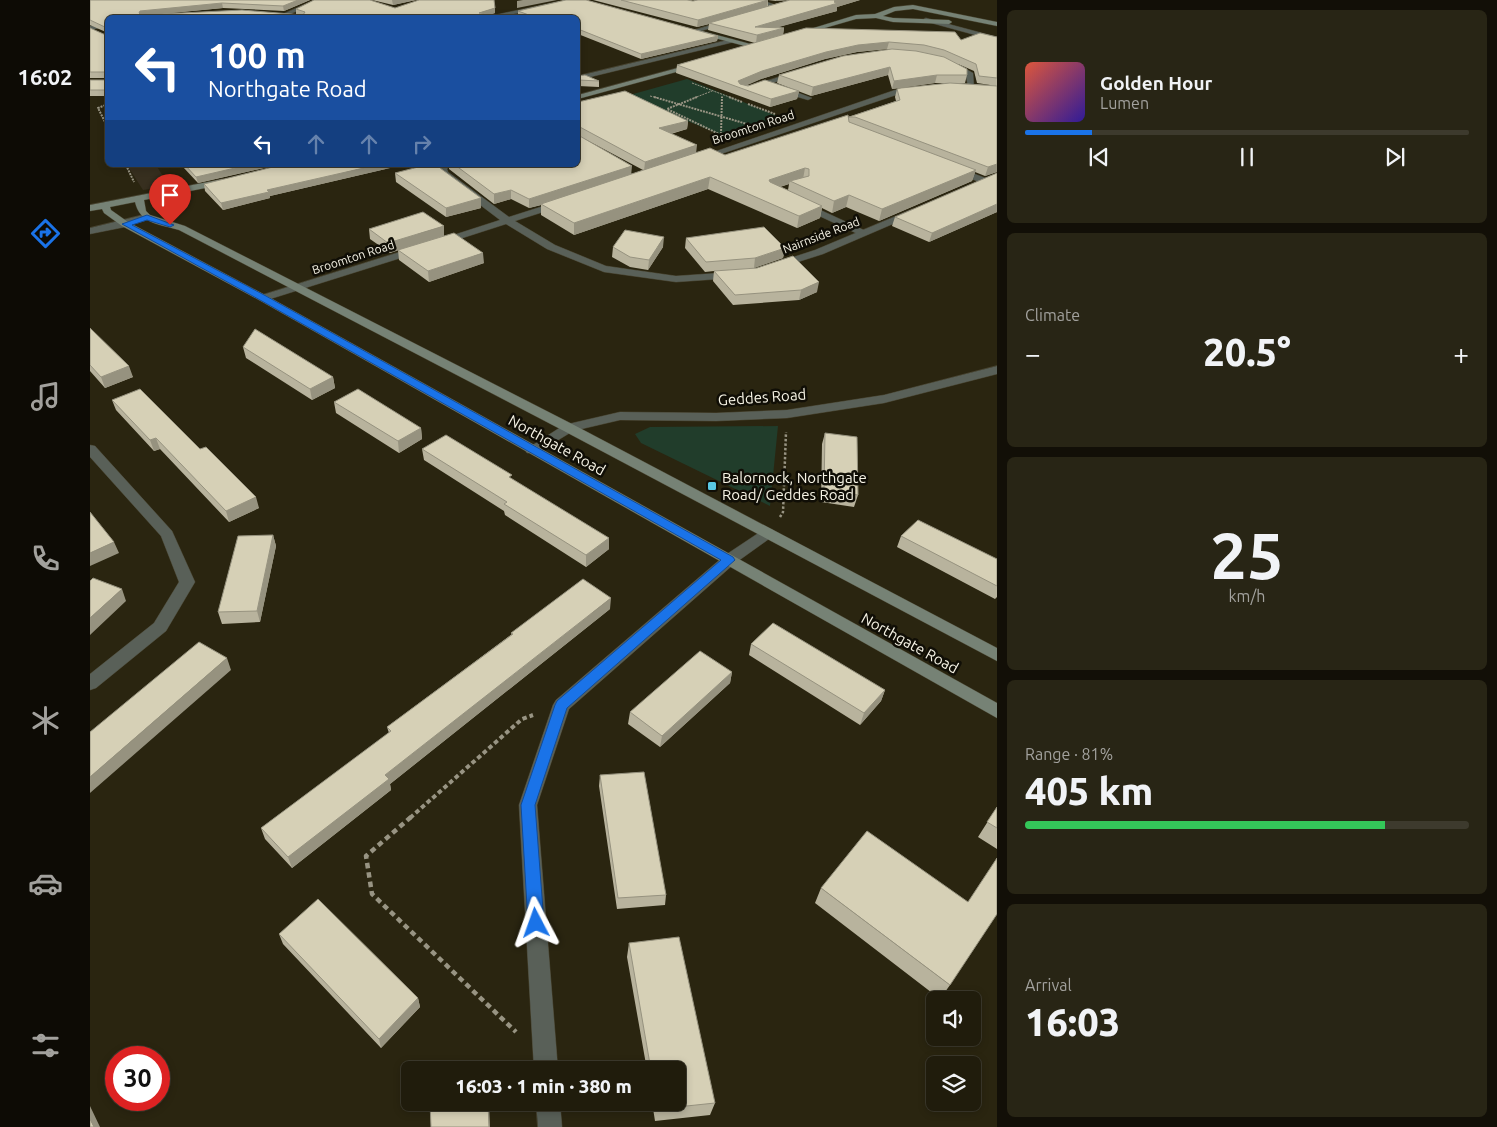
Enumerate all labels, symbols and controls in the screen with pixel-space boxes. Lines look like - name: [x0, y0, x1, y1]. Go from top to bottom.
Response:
- icon: left: [125, 35, 190, 100]
- text: 100 m: [208, 35, 306, 75]
- text: 16:02: [17, 64, 73, 89]
- text: Golden Hour: [1100, 72, 1212, 94]
- text: Northgate Road: [208, 76, 367, 101]
- text: Lumen: [1100, 94, 1149, 112]
- street label: Broomton Road: [710, 108, 796, 146]
- icon: left: [249, 130, 277, 158]
- icon: ahead: [302, 130, 330, 158]
- icon: ahead: [355, 130, 383, 158]
- icon: right: [408, 130, 436, 158]
- icon: previous: [1085, 143, 1113, 171]
- icon: pause: [1233, 143, 1261, 171]
- icon: next: [1381, 143, 1409, 171]
- pin: [149, 174, 191, 225]
- icon: arrive: [156, 181, 184, 209]
- street label: Nairnside Road: [781, 214, 861, 256]
- icon: directions: [28, 216, 63, 251]
- street label: Broomton Road: [310, 238, 396, 276]
- text: Climate: [1025, 306, 1080, 324]
- text: 20.5°: [1203, 331, 1291, 373]
- text: −: [1025, 338, 1041, 369]
- text: +: [1453, 338, 1469, 369]
- icon: music: [28, 379, 63, 414]
- street label: Geddes Road: [717, 385, 807, 409]
- street label: Northgate Road: [506, 411, 608, 479]
- place label: Balornock, Northgate Road/ Geddes Road: [722, 469, 867, 503]
- marker: Balornock, Northgate Road/ Geddes Road: [706, 480, 718, 492]
- text: 25: [1210, 518, 1284, 591]
- icon: phone: [28, 541, 63, 576]
- text: km/h: [1229, 587, 1265, 605]
- street label: Northgate Road: [859, 609, 961, 677]
- icon: climate: [28, 703, 63, 738]
- text: Range · 81%: [1025, 745, 1113, 763]
- text: 405 km: [1025, 770, 1153, 812]
- icon: car: [28, 866, 63, 901]
- position arrow: [509, 896, 561, 948]
- text: Arrival: [1025, 976, 1072, 994]
- map controls: [926, 991, 981, 1111]
- button: sound: [926, 991, 981, 1046]
- text: 16:03: [1025, 1001, 1120, 1043]
- icon: filters: [28, 1028, 63, 1063]
- speed limit sign: 30: [105, 1046, 170, 1111]
- button: layers: [926, 1056, 981, 1111]
- text: 16:03 · 1 min · 380 m: [455, 1075, 632, 1097]

